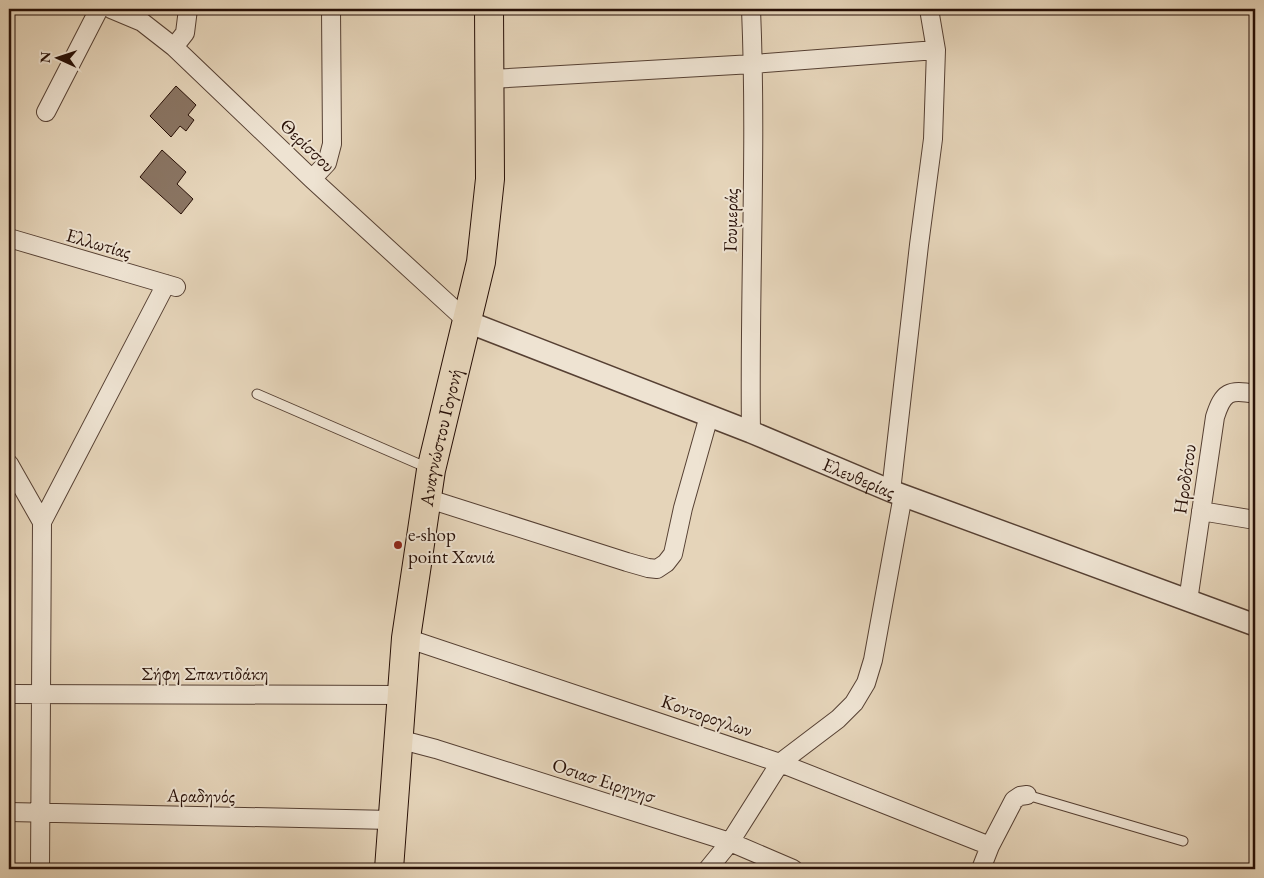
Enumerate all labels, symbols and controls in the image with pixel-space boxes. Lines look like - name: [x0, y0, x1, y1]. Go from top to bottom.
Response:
- north arrow: [32, 32, 82, 82]
- text: N: [36, 51, 54, 63]
- street label: Θερίσσου: [275, 113, 341, 178]
- street label: Γουμεράς: [717, 188, 744, 252]
- street label: Ελλωτίας: [63, 222, 134, 265]
- street label: Αναγνώστου Γογονή: [414, 366, 468, 509]
- street label: Ηροδότου: [1167, 443, 1202, 516]
- street label: Ελευθερίας: [819, 452, 899, 504]
- place label: e-shop point Χανιά: [408, 522, 495, 569]
- marker: e-shop point Χανιά: [392, 539, 404, 551]
- street label: Σήφη Σπαντιδάκη: [141, 661, 269, 686]
- street label: Κοντορογλων: [658, 688, 756, 743]
- street label: Οσιασ Ειρηνησ: [549, 752, 660, 809]
- street label: Αραδηνός: [166, 782, 235, 809]

